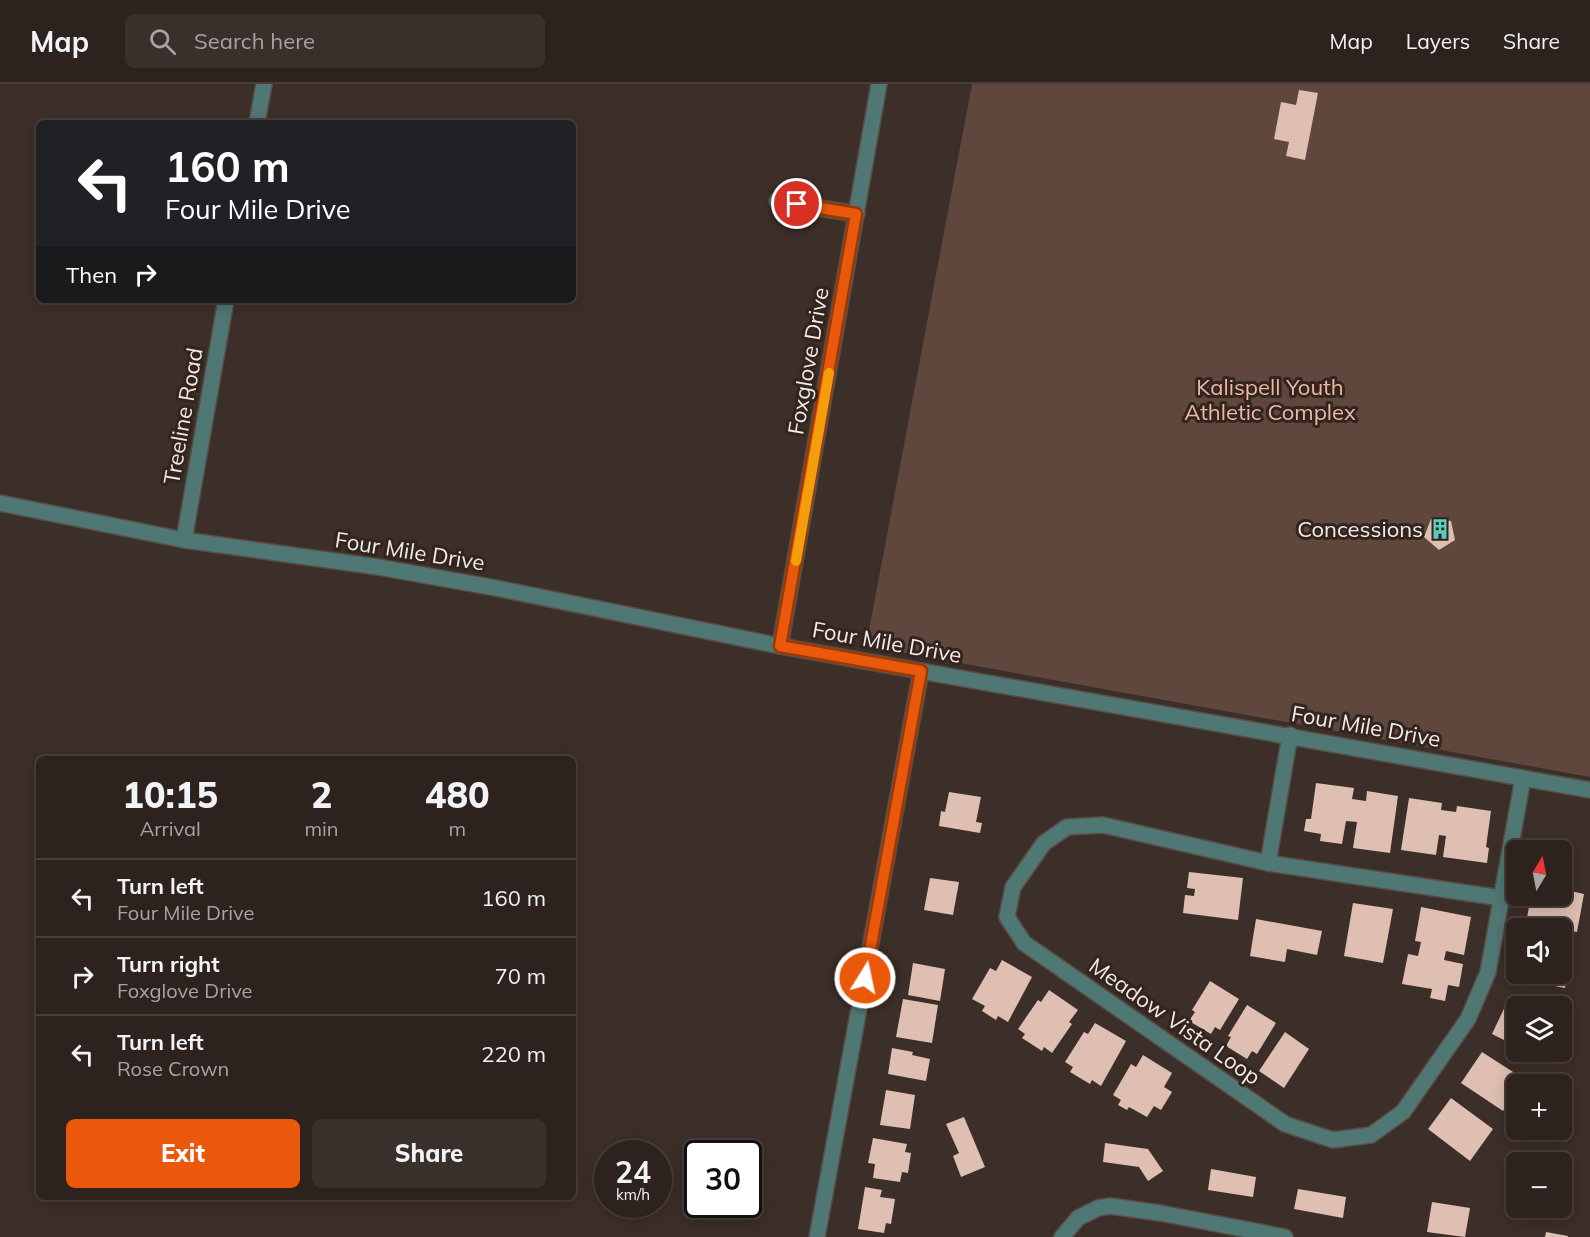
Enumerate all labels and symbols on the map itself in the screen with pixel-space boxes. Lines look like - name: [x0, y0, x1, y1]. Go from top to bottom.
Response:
- pin: [771, 178, 822, 229]
- street label: Foxglove Drive: [781, 285, 835, 437]
- street label: Treeline Road: [157, 345, 209, 487]
- park label: Kalispell Youth Athletic Complex: [1184, 373, 1356, 426]
- place label: Concessions: [1297, 515, 1423, 543]
- building icon: Concessions: [1428, 517, 1452, 541]
- street label: Four Mile Drive: [333, 525, 487, 577]
- street label: Four Mile Drive: [810, 615, 964, 669]
- street label: Four Mile Drive: [1289, 699, 1443, 753]
- north arrow: [1506, 840, 1572, 906]
- position arrow: [833, 946, 897, 1010]
- street label: Meadow Vista Loop: [1084, 951, 1266, 1091]
- speed limit sign: 30: [684, 1140, 762, 1218]

